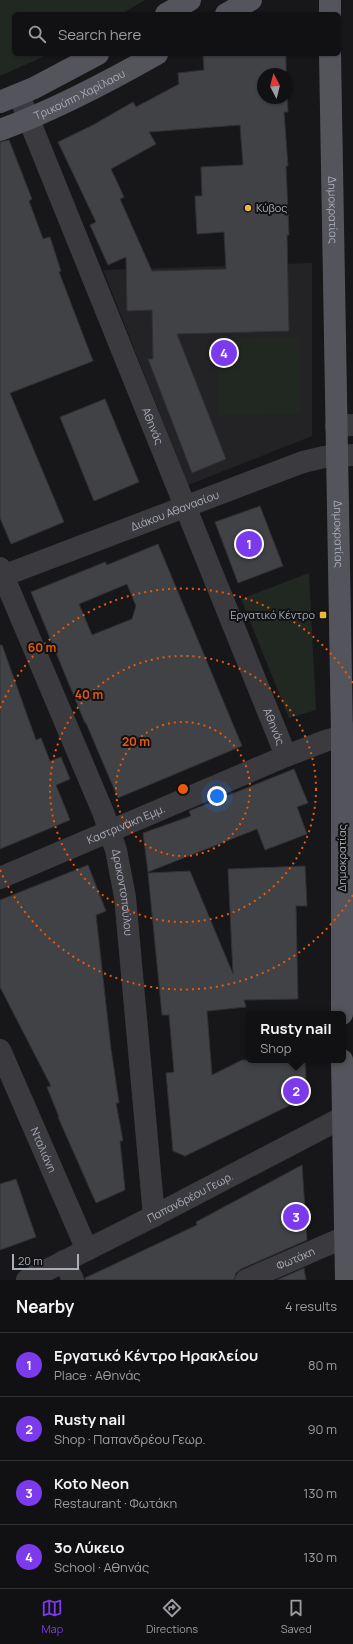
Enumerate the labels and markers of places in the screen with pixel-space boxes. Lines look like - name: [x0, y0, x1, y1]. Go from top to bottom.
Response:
- place label: Κύβος: [256, 200, 287, 215]
- marker: Κύβος: [243, 203, 253, 213]
- pin: 4: [211, 338, 237, 368]
- pin: 1: [236, 529, 262, 559]
- place label: Εργατικό Κέντρο: [230, 607, 315, 622]
- marker: Εργατικό Κέντρο: [318, 610, 328, 620]
- centre of rings: [176, 782, 190, 796]
- pin: 2: [283, 1076, 309, 1106]
- pin: 3: [283, 1202, 309, 1232]

